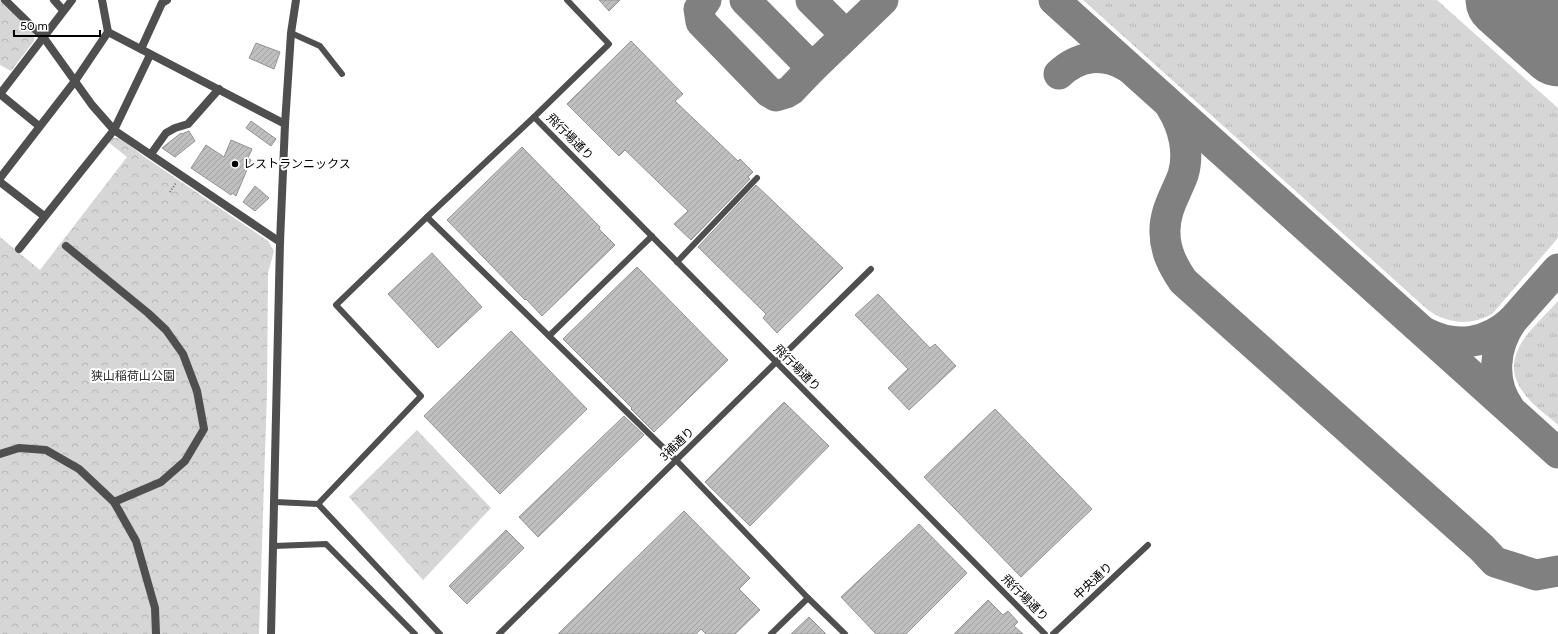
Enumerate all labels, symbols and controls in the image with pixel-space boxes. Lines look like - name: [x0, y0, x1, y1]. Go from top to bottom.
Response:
- scale bar: [14, 12, 100, 38]
- text: 50 m: [20, 19, 48, 33]
- street label: 飛行場通り: [544, 111, 596, 163]
- place label: レストランニックス: [243, 157, 351, 171]
- marker: レストランニックス: [230, 159, 240, 169]
- street label: 飛行場通り: [771, 342, 823, 394]
- park label: 狭山稲荷山公園: [91, 369, 175, 383]
- street label: 3補通り: [657, 424, 697, 464]
- street label: 中央通り: [1071, 560, 1115, 602]
- street label: 飛行場通り: [999, 572, 1051, 624]

